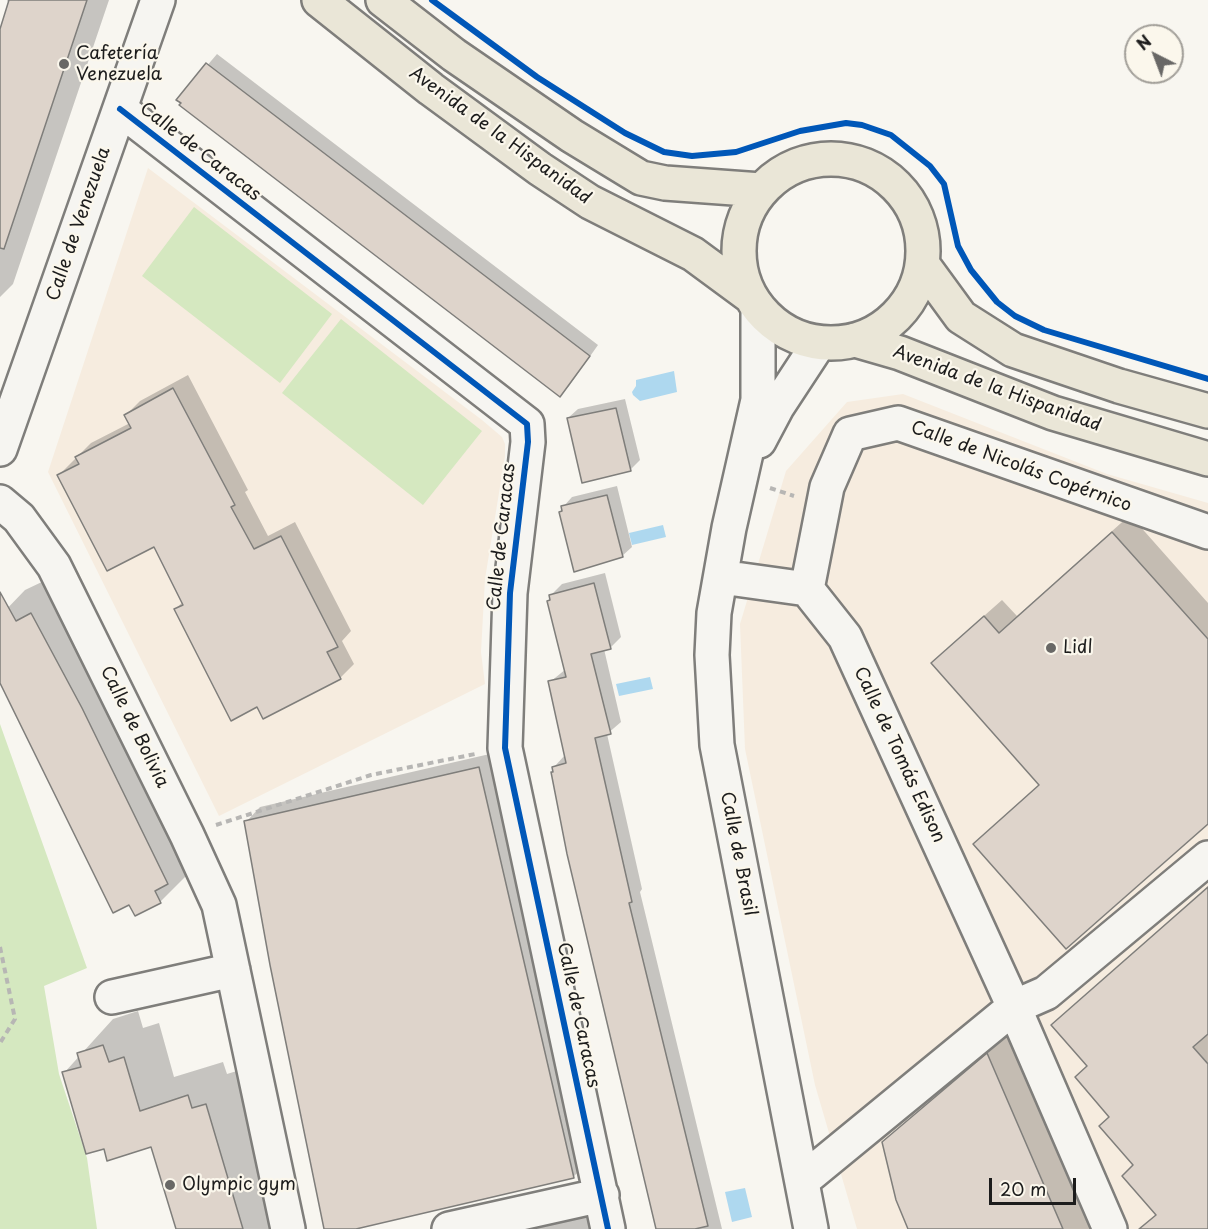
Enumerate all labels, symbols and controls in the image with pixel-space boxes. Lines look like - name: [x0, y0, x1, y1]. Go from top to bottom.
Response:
- north arrow: [1124, 24, 1184, 84]
- text: N: [1131, 29, 1156, 55]
- place label: Cafetería Venezuela: [76, 43, 162, 86]
- marker: Cafetería Venezuela: [57, 57, 71, 71]
- street label: Avenida de la Hispanidad: [405, 63, 595, 209]
- street label: Calle de Caracas: [135, 98, 265, 206]
- street label: Calle de Venezuela: [43, 144, 115, 304]
- street label: Avenida de la Hispanidad: [890, 341, 1104, 437]
- street label: Calle de Nicolás Copérnico: [908, 417, 1134, 517]
- street label: Calle de Caracas: [484, 462, 520, 612]
- place label: Lidl: [1063, 637, 1093, 659]
- marker: Lidl: [1044, 641, 1058, 655]
- street label: Calle de Bolivia: [95, 663, 173, 791]
- street label: Calle de Tomás Edison: [849, 664, 949, 846]
- street label: Calle de Brasil: [715, 790, 761, 918]
- street label: Calle de Caracas: [552, 940, 604, 1090]
- scale bar: [992, 1166, 1079, 1204]
- place label: Olympic gym: [182, 1174, 296, 1196]
- text: 20 m: [1000, 1175, 1046, 1202]
- marker: Olympic gym: [163, 1178, 177, 1192]

